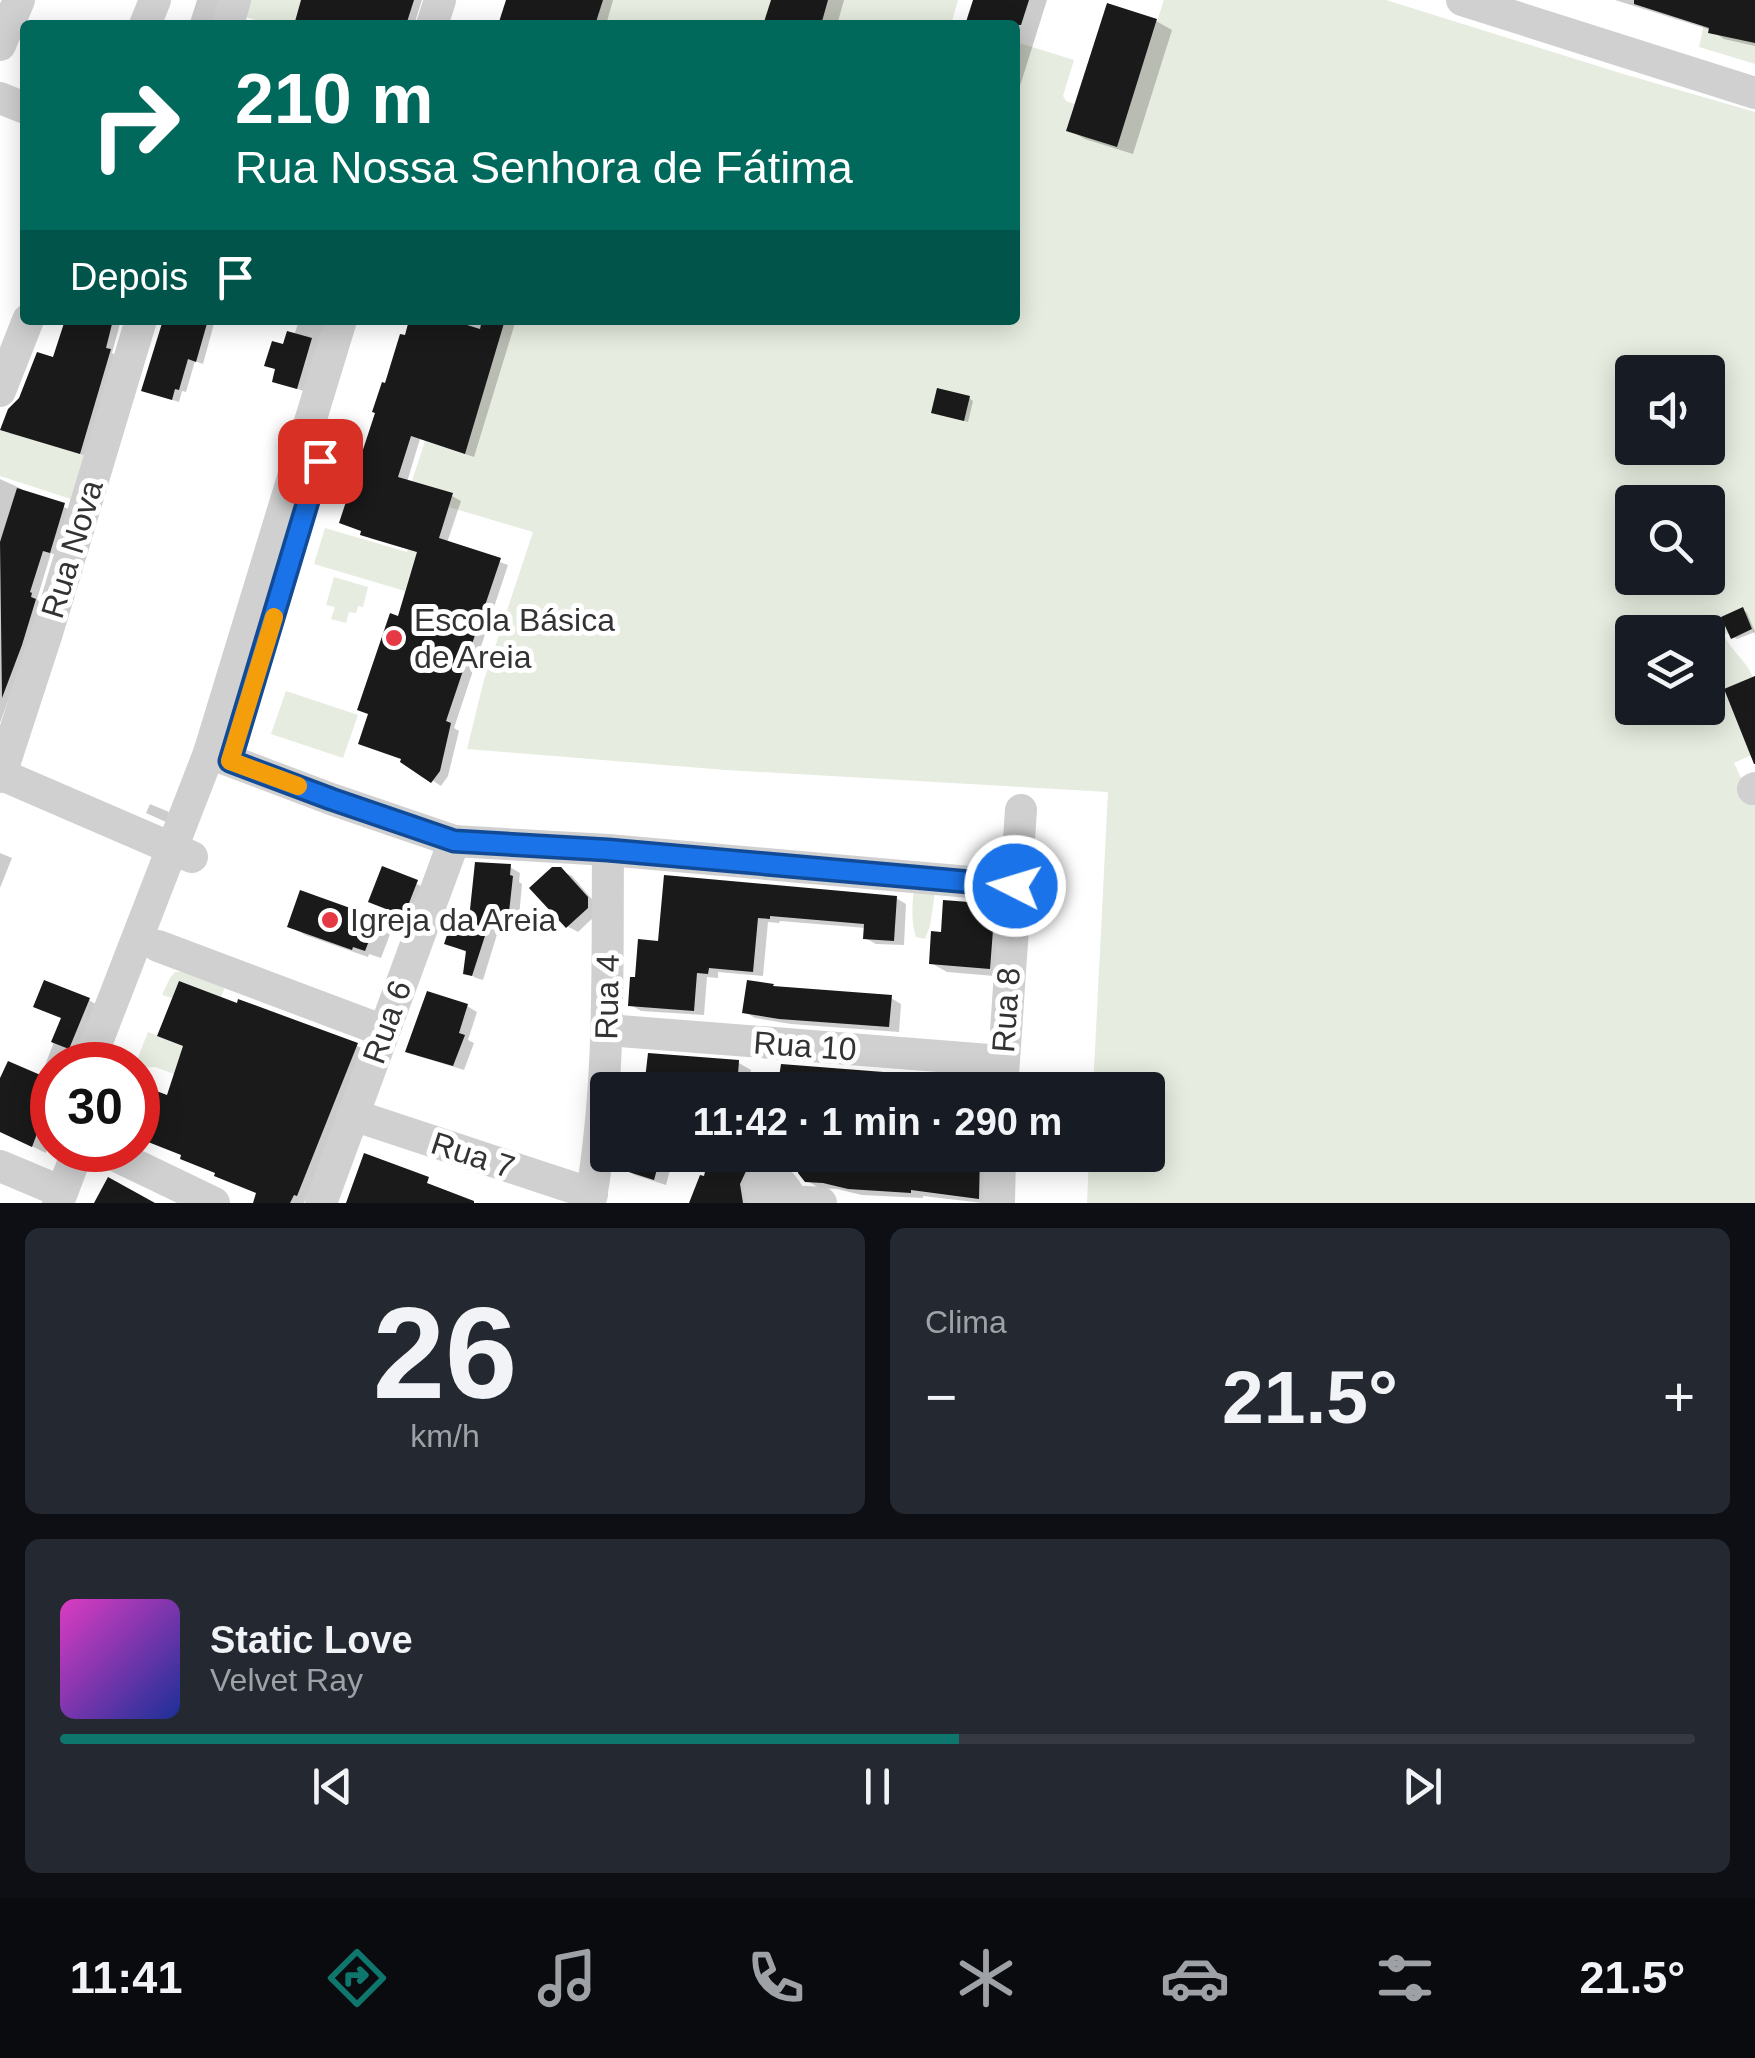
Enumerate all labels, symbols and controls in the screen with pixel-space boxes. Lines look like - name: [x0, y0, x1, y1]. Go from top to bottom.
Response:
- icon: right: [70, 60, 200, 190]
- text: 210 m: [235, 60, 433, 138]
- text: Rua Nossa Senhora de Fátima: [235, 142, 853, 193]
- icon: arrive: [208, 250, 263, 305]
- text: Depois: [70, 256, 188, 298]
- map controls: [1615, 355, 1725, 725]
- button: sound: [1615, 355, 1725, 465]
- pin: [278, 419, 363, 504]
- icon: arrive: [293, 434, 348, 489]
- street label: Rua Nova: [34, 476, 110, 622]
- button: search: [1615, 485, 1725, 595]
- place label: Escola Básica de Areia: [414, 602, 615, 675]
- button: layers: [1615, 615, 1725, 725]
- marker: Escola Básica de Areia: [383, 627, 405, 649]
- position arrow: [963, 834, 1067, 938]
- place label: Igreja da Areia: [350, 902, 557, 938]
- marker: Igreja da Areia: [319, 909, 341, 931]
- street label: Rua 4: [588, 954, 626, 1040]
- street label: Rua 8: [985, 966, 1027, 1054]
- street label: Rua 6: [355, 976, 419, 1068]
- street label: Rua 10: [752, 1024, 858, 1068]
- speed limit sign: 30: [30, 1042, 160, 1172]
- text: 11:42 · 1 min · 290 m: [693, 1101, 1062, 1143]
- street label: Rua 7: [427, 1125, 519, 1185]
- text: 26: [373, 1280, 517, 1426]
- text: Clima: [925, 1304, 1007, 1340]
- text: 21.5°: [1222, 1355, 1398, 1439]
- text: −: [925, 1366, 957, 1428]
- text: +: [1663, 1366, 1695, 1428]
- text: km/h: [410, 1418, 480, 1454]
- text: Static Love: [210, 1619, 413, 1661]
- text: Velvet Ray: [210, 1662, 363, 1698]
- icon: previous: [305, 1759, 360, 1814]
- icon: pause: [850, 1759, 905, 1814]
- icon: next: [1395, 1759, 1450, 1814]
- icon: directions: [322, 1943, 392, 2013]
- icon: music: [532, 1943, 602, 2013]
- icon: phone: [741, 1943, 811, 2013]
- icon: climate: [951, 1943, 1021, 2013]
- icon: car: [1160, 1943, 1230, 2013]
- icon: filters: [1370, 1943, 1440, 2013]
- text: 11:41: [70, 1952, 182, 2003]
- text: 21.5°: [1580, 1952, 1685, 2003]

